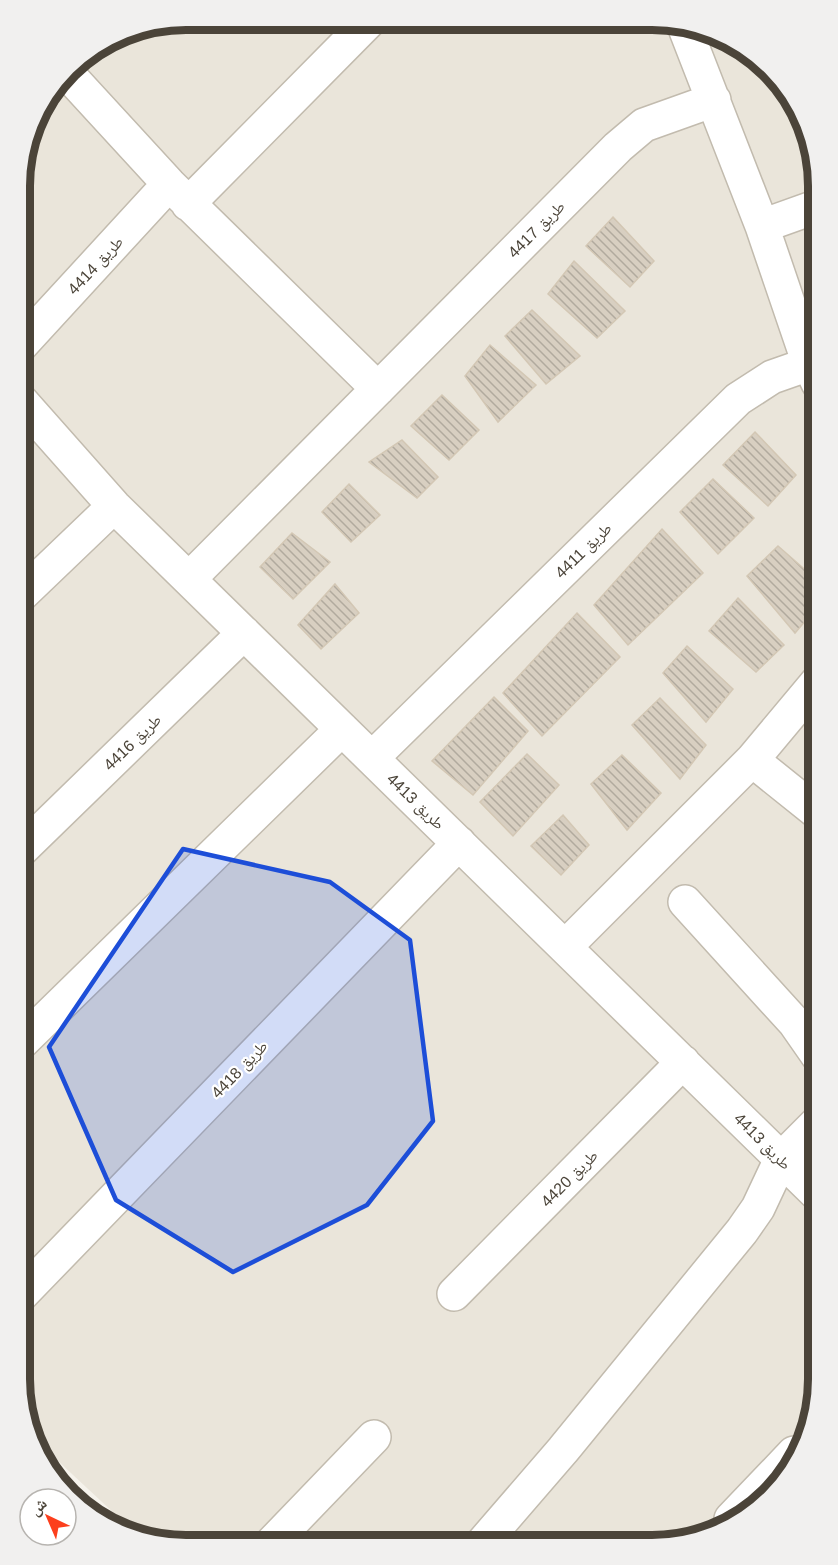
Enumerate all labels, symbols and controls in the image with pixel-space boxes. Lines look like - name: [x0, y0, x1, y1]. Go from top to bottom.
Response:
- street label: طريق 4417: [505, 198, 570, 263]
- street label: طريق 4414: [64, 233, 128, 299]
- street label: طريق 4411: [552, 519, 616, 583]
- street label: طريق 4416: [100, 711, 166, 775]
- street label: طريق 4413: [382, 770, 448, 834]
- street label: طريق 4418: [208, 1037, 272, 1103]
- street label: طريق 4413: [729, 1110, 794, 1175]
- street label: طريق 4420: [538, 1147, 603, 1212]
- north arrow: [18, 1487, 78, 1547]
- text: ش: [26, 1495, 51, 1519]

